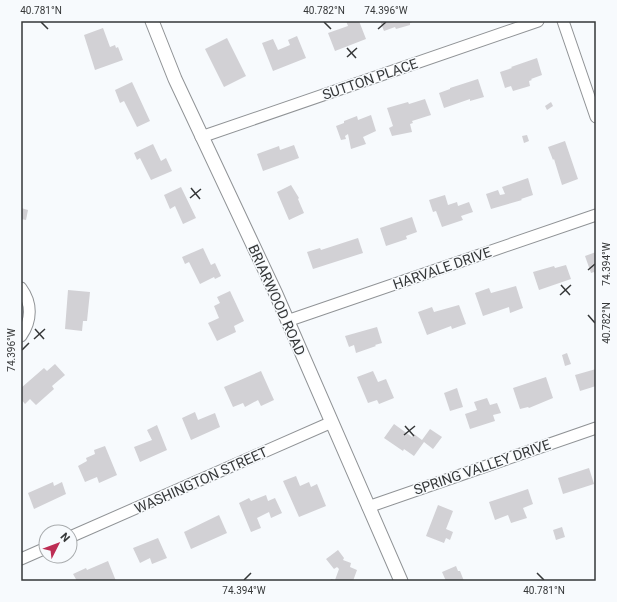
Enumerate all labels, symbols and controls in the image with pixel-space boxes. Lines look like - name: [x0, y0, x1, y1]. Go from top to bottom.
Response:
- text: 40.781°N: [20, 5, 62, 16]
- text: 40.782°N: [303, 5, 345, 16]
- text: 74.396°W: [364, 5, 408, 16]
- street label: SUTTON PLACE: [320, 55, 420, 103]
- street label: BRIARWOOD ROAD: [245, 242, 309, 358]
- text: 74.394°W: [601, 242, 612, 286]
- street label: HARVALE DRIVE: [391, 244, 493, 292]
- text: 40.782°N: [601, 302, 612, 344]
- text: 74.396°W: [6, 328, 17, 372]
- street label: SPRING VALLEY DRIVE: [412, 436, 552, 498]
- street label: WASHINGTON STREET: [132, 443, 271, 517]
- north arrow: [38, 524, 78, 564]
- text: N: [58, 530, 73, 545]
- text: 74.394°W: [222, 585, 266, 596]
- text: 40.781°N: [523, 585, 565, 596]

